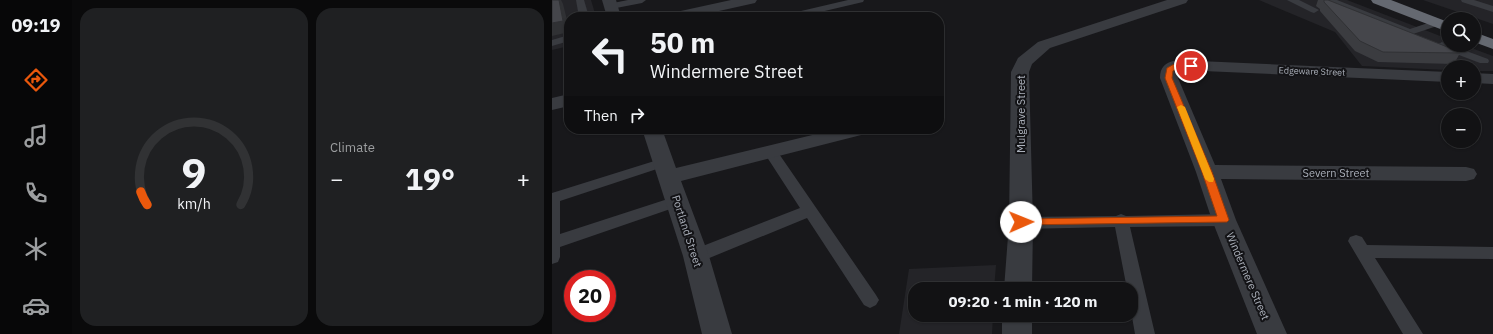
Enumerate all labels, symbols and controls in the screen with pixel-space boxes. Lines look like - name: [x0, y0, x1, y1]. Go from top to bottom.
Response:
- map controls: [1441, 12, 1481, 148]
- button: search: [1441, 12, 1481, 52]
- text: 09:19: [11, 14, 61, 37]
- text: 50 m: [650, 24, 715, 61]
- icon: left: [584, 28, 636, 80]
- pin: [1174, 49, 1208, 83]
- icon: arrive: [1180, 55, 1202, 77]
- text: Windermere Street: [650, 60, 803, 83]
- button: +: [1441, 60, 1481, 100]
- street label: Edgeware Street: [1279, 64, 1345, 78]
- icon: directions: [22, 66, 50, 94]
- street label: Mulgrave Street: [1014, 75, 1028, 153]
- icon: right: [626, 104, 648, 126]
- text: Then: [584, 106, 618, 125]
- button: −: [1441, 108, 1481, 148]
- icon: music: [22, 122, 50, 150]
- text: Climate: [330, 139, 375, 156]
- text: 9: [182, 145, 206, 199]
- text: 19°: [405, 159, 455, 198]
- text: −: [330, 164, 343, 193]
- text: +: [517, 164, 530, 193]
- street label: Severn Street: [1303, 166, 1370, 180]
- icon: phone: [22, 179, 50, 207]
- street label: Portland Street: [669, 193, 705, 269]
- text: km/h: [177, 194, 211, 213]
- position arrow: [1000, 201, 1042, 243]
- street label: Windermere Street: [1223, 230, 1273, 322]
- icon: climate: [22, 235, 50, 263]
- speed limit sign: 20: [564, 270, 616, 322]
- icon: car: [22, 292, 50, 320]
- text: 09:20 · 1 min · 120 m: [949, 292, 1097, 311]

